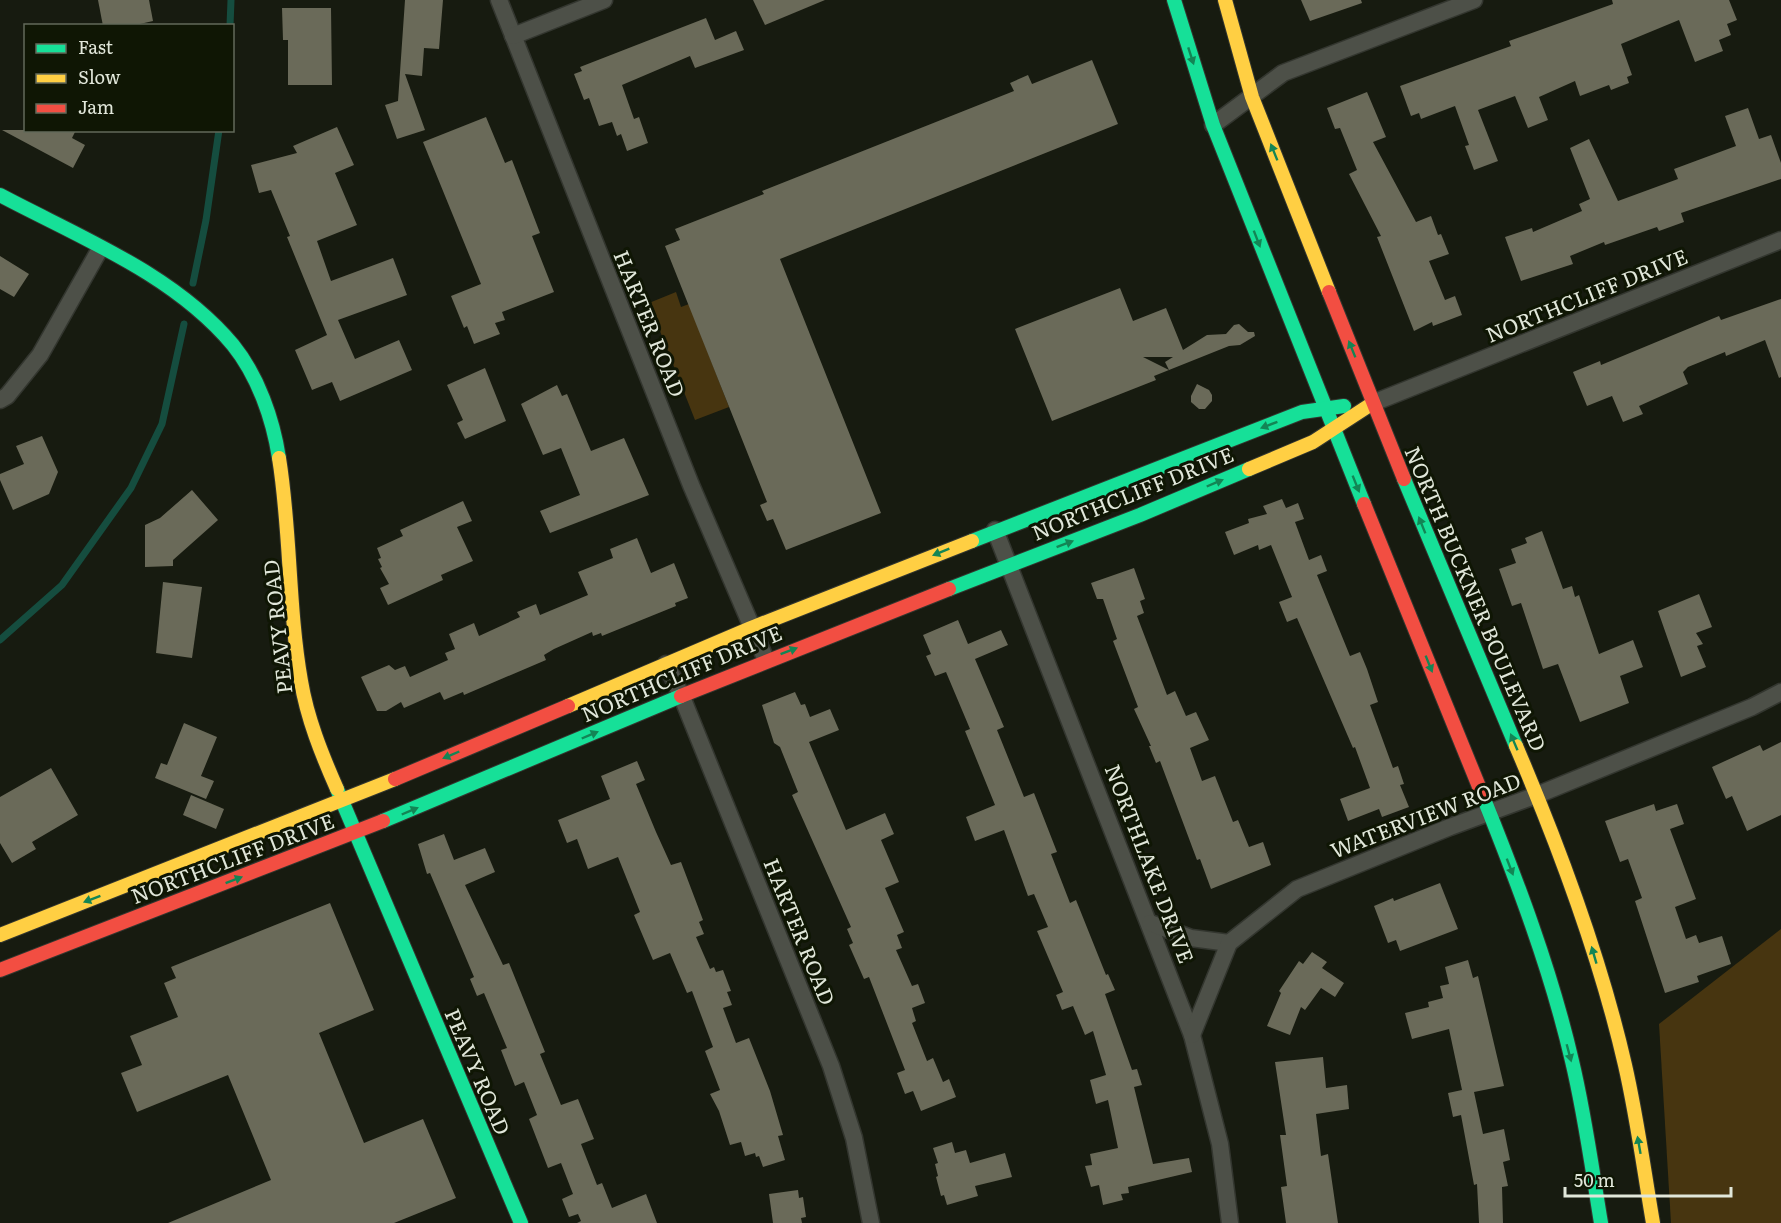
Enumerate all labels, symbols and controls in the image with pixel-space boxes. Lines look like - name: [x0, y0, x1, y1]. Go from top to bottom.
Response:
- legend: [24, 24, 234, 132]
- text: Fast: [78, 33, 114, 60]
- one-way arrow: [1187, 47, 1196, 65]
- text: Slow: [78, 63, 121, 90]
- text: Jam: [78, 93, 114, 120]
- one-way arrow: [1269, 143, 1278, 161]
- one-way arrow: [1253, 230, 1262, 248]
- street label: NORTHCLIFF DRIVE: [1480, 239, 1692, 349]
- street label: HARTER ROAD: [607, 245, 695, 401]
- one-way arrow: [1347, 340, 1356, 358]
- one-way arrow: [1259, 420, 1277, 430]
- street label: NORTHCLIFF DRIVE: [1026, 437, 1238, 547]
- street label: NORTH BUCKNER BOULEVARD: [1399, 441, 1555, 755]
- one-way arrow: [1351, 475, 1361, 493]
- one-way arrow: [1206, 477, 1224, 487]
- one-way arrow: [1417, 516, 1427, 534]
- one-way arrow: [1056, 539, 1074, 549]
- one-way arrow: [932, 548, 950, 557]
- street label: PEAVY ROAD: [254, 558, 298, 696]
- street label: NORTHCLIFF DRIVE: [576, 616, 786, 728]
- one-way arrow: [780, 646, 798, 656]
- one-way arrow: [1424, 656, 1434, 674]
- one-way arrow: [581, 730, 599, 740]
- one-way arrow: [1509, 732, 1519, 750]
- one-way arrow: [442, 750, 460, 760]
- street label: NORTHLAKE DRIVE: [1099, 759, 1203, 967]
- street label: WATERVIEW ROAD: [1325, 763, 1525, 865]
- street label: NORTHCLIFF DRIVE: [126, 804, 338, 910]
- one-way arrow: [401, 806, 418, 815]
- street label: HARTER ROAD: [757, 853, 845, 1009]
- one-way arrow: [1506, 858, 1515, 876]
- one-way arrow: [226, 875, 244, 885]
- one-way arrow: [82, 894, 100, 904]
- one-way arrow: [1589, 946, 1598, 964]
- street label: PEAVY ROAD: [438, 1003, 520, 1139]
- one-way arrow: [1565, 1044, 1574, 1062]
- one-way arrow: [1634, 1135, 1643, 1154]
- scale bar: [1565, 1160, 1732, 1198]
- text: 50 m: [1574, 1166, 1615, 1193]

